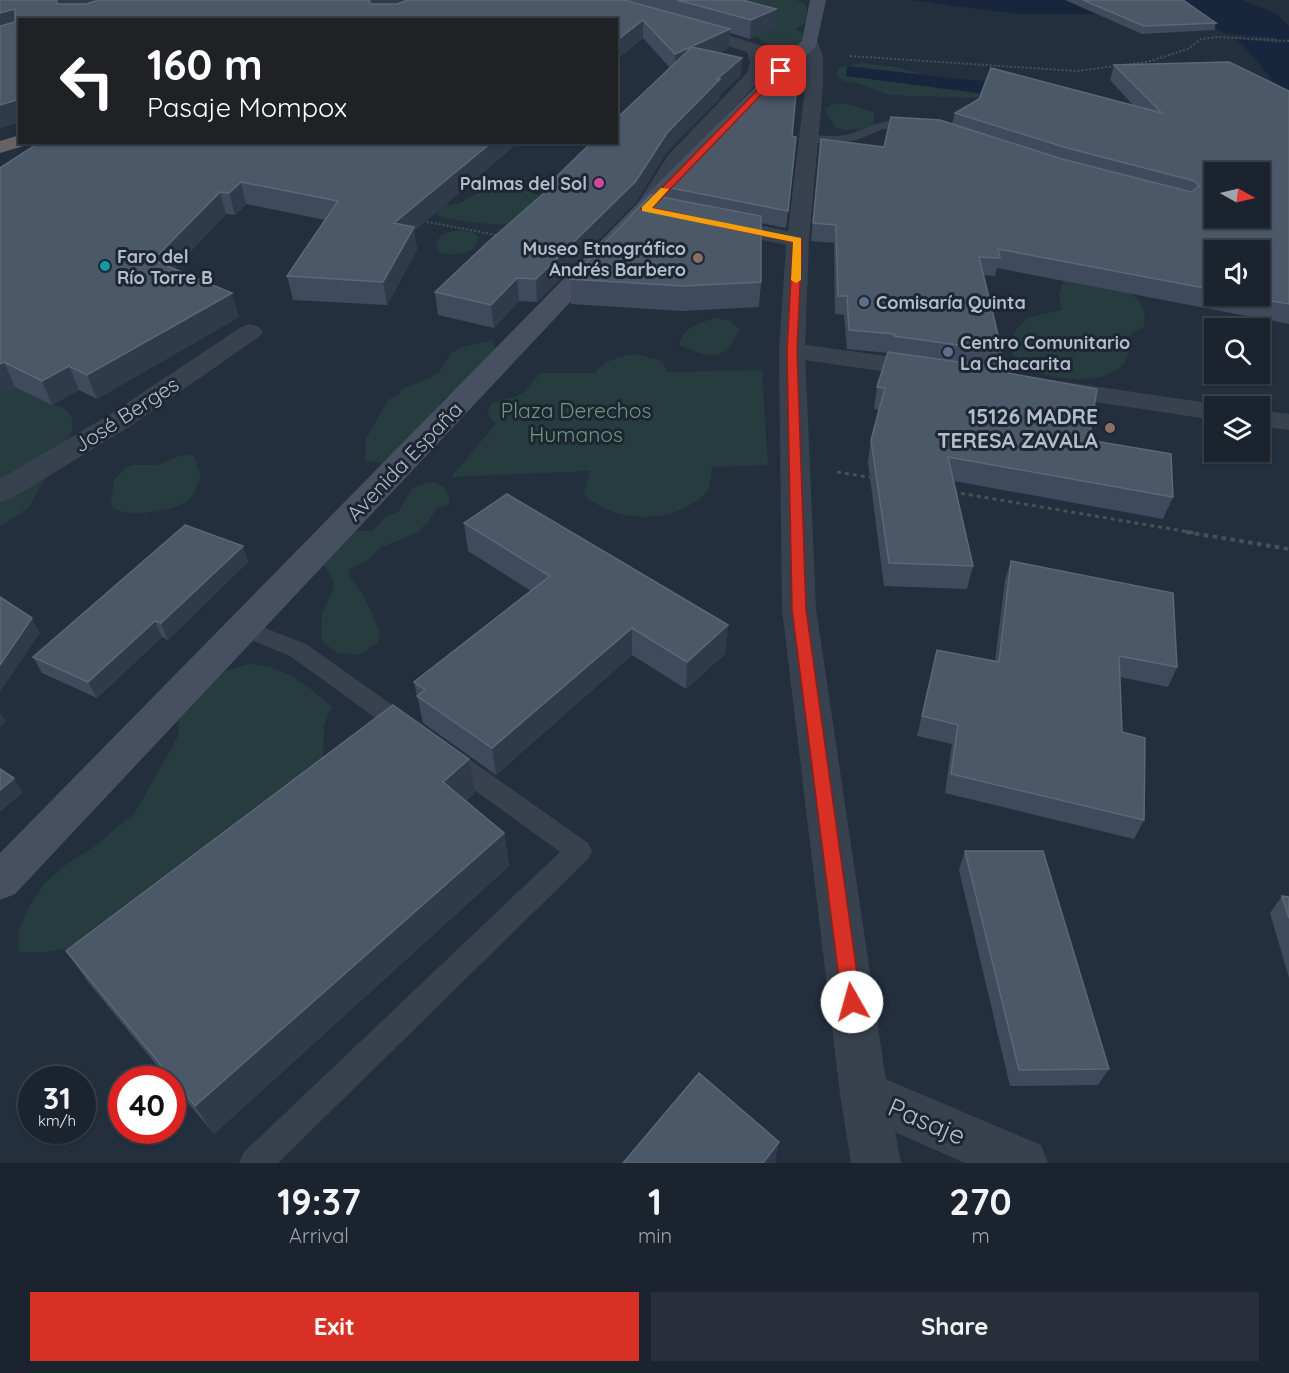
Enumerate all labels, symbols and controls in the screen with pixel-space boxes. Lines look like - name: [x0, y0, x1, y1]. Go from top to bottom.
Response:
- text: 160 m: [147, 38, 263, 91]
- icon: left: [48, 42, 126, 120]
- pin: [755, 45, 806, 96]
- icon: arrive: [764, 54, 797, 87]
- text: Pasaje Mompox: [147, 90, 347, 124]
- north arrow: [1204, 162, 1270, 228]
- map controls: [1204, 162, 1270, 462]
- place label: Palmas del Sol: [460, 172, 587, 195]
- marker: Palmas del Sol: [592, 176, 606, 190]
- place label: Museo Etnográfico Andrés Barbero: [522, 237, 686, 281]
- button: sound: [1204, 240, 1270, 306]
- place label: Faro del Río Torre B: [117, 245, 213, 289]
- marker: Museo Etnográfico Andrés Barbero: [691, 251, 705, 265]
- marker: Faro del Río Torre B: [98, 259, 112, 273]
- place label: Comisaría Quinta: [876, 291, 1026, 314]
- marker: Comisaría Quinta: [857, 295, 871, 309]
- button: search: [1204, 318, 1270, 384]
- place label: Centro Comunitario La Chacarita: [960, 331, 1130, 375]
- marker: Centro Comunitario La Chacarita: [941, 345, 955, 359]
- street label: José Berges: [69, 370, 183, 458]
- street label: Avenida España: [341, 396, 467, 526]
- button: layers: [1204, 396, 1270, 462]
- park label: Plaza Derechos Humanos: [501, 397, 651, 447]
- place label: 15126 MADRE TERESA ZAVALA: [937, 403, 1099, 453]
- marker: 15126 MADRE TERESA ZAVALA: [1103, 421, 1117, 435]
- position arrow: [820, 970, 884, 1034]
- speed limit sign: 40: [108, 1066, 186, 1144]
- text: 31: [43, 1079, 71, 1117]
- street label: Pasaje: [883, 1090, 971, 1152]
- text: km/h: [38, 1111, 76, 1130]
- text: 19:37: [277, 1179, 361, 1224]
- text: 1: [648, 1179, 662, 1224]
- text: 270: [949, 1179, 1012, 1224]
- text: Arrival: [289, 1223, 349, 1248]
- text: min: [638, 1223, 672, 1248]
- text: m: [971, 1223, 990, 1248]
- button: Exit: [30, 1292, 639, 1361]
- button: Share: [651, 1292, 1259, 1361]

